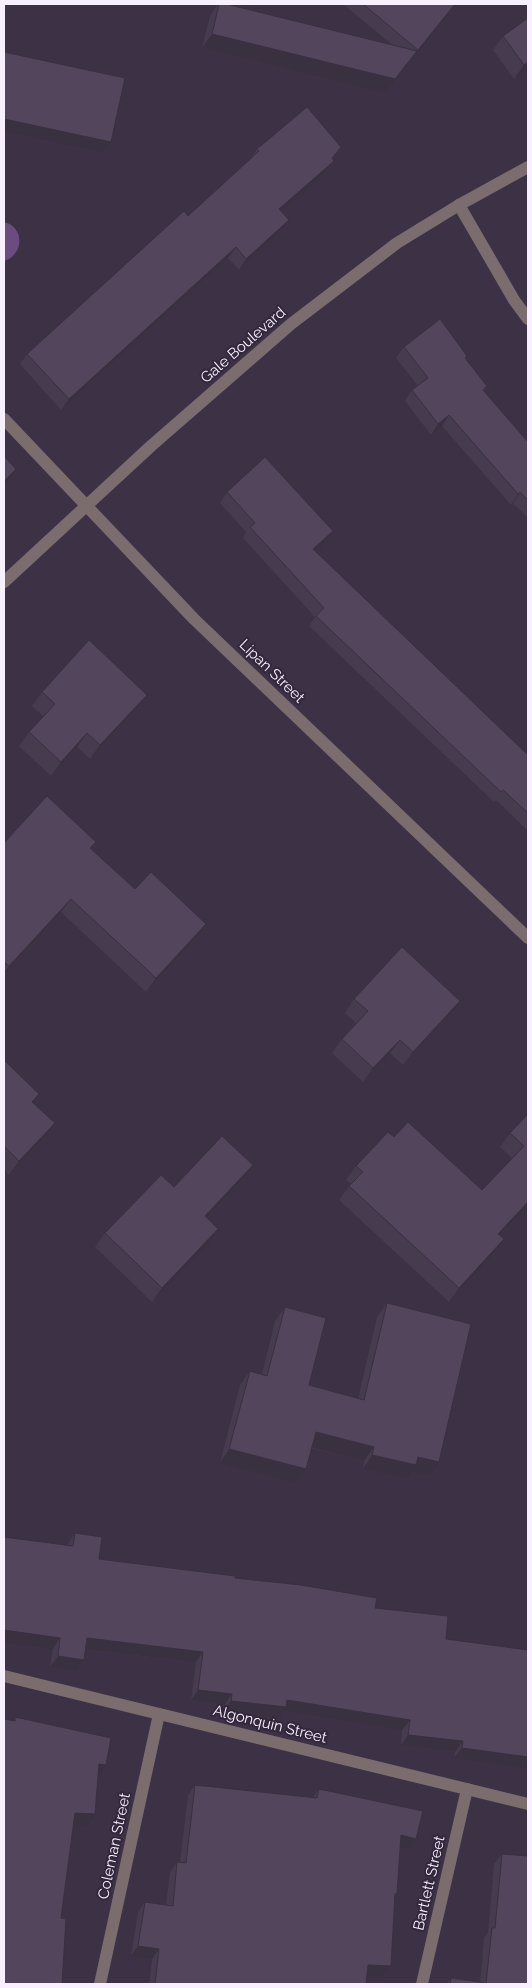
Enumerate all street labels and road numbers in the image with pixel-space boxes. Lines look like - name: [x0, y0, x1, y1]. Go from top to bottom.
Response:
- street label: Gale Boulevard: [197, 303, 289, 387]
- street label: Lipan Street: [236, 635, 308, 707]
- street label: Algonquin Street: [211, 1701, 329, 1747]
- street label: Coleman Street: [94, 1791, 134, 1901]
- street label: Bartlett Street: [409, 1834, 449, 1932]

